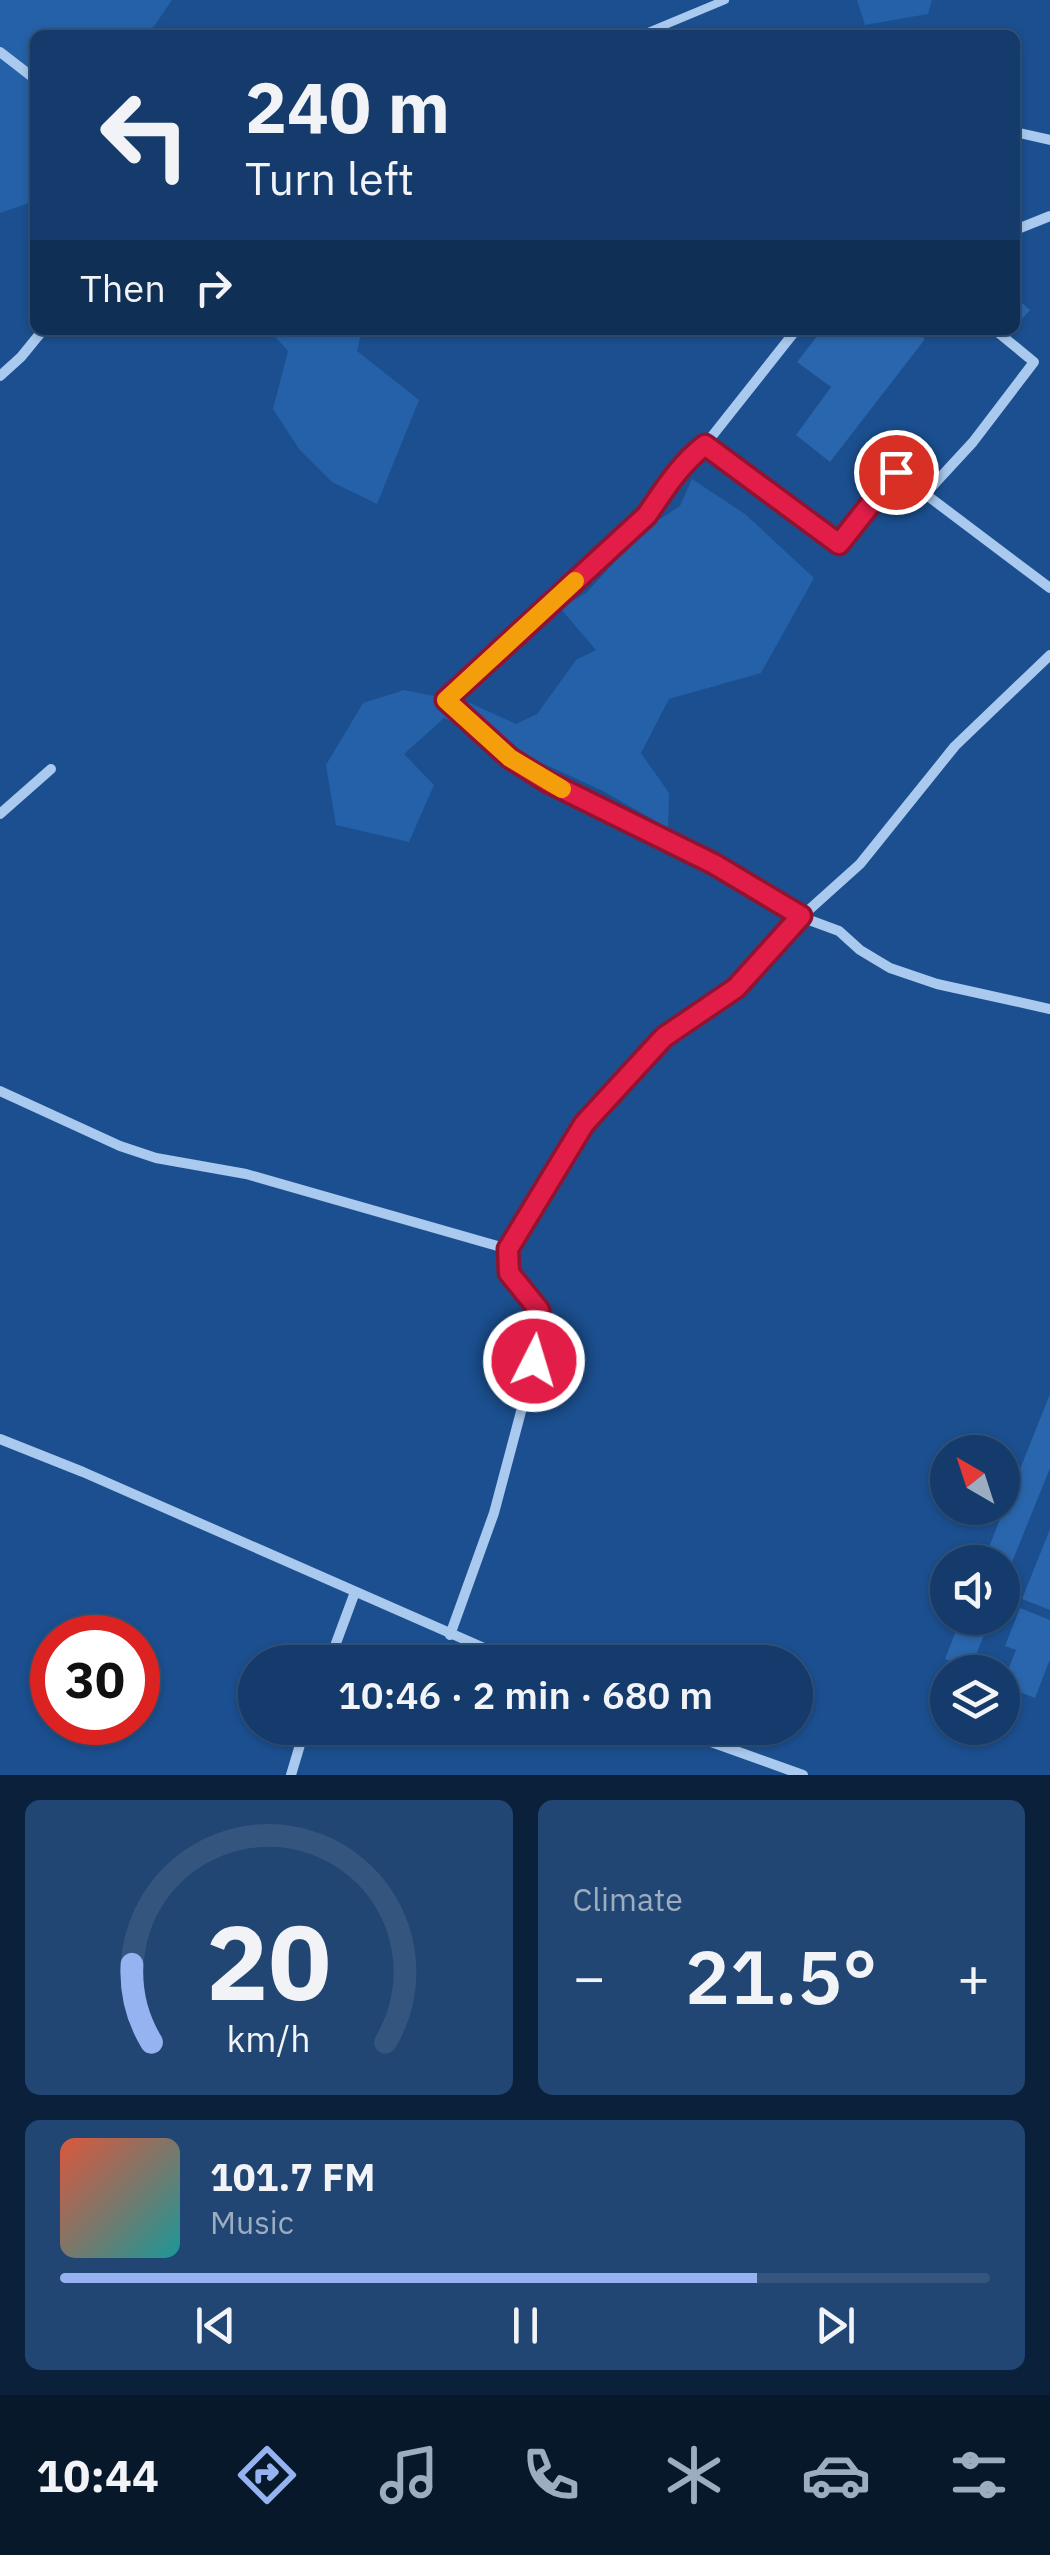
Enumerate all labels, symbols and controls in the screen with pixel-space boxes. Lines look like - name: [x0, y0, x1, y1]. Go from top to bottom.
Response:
- text: 240 m: [245, 61, 450, 152]
- icon: left: [80, 70, 210, 200]
- text: Turn left: [245, 149, 414, 207]
- icon: right: [186, 260, 241, 315]
- text: Then: [80, 263, 166, 312]
- pin: [854, 430, 939, 515]
- icon: arrive: [869, 445, 924, 500]
- position arrow: [482, 1309, 586, 1413]
- north arrow: [930, 1435, 1020, 1525]
- map controls: [930, 1435, 1020, 1745]
- button: sound: [930, 1545, 1020, 1635]
- speed limit sign: 30: [30, 1615, 160, 1745]
- button: layers: [930, 1655, 1020, 1745]
- text: 10:46 · 2 min · 680 m: [338, 1670, 713, 1719]
- text: Climate: [573, 1878, 683, 1920]
- text: 20: [206, 1893, 331, 2029]
- text: 21.5°: [685, 1927, 878, 2025]
- text: −: [573, 1941, 606, 2012]
- text: +: [957, 1941, 990, 2012]
- text: km/h: [227, 2015, 311, 2062]
- text: 101.7 FM: [210, 2152, 375, 2201]
- text: Music: [210, 2201, 294, 2243]
- icon: previous: [188, 2298, 243, 2353]
- icon: pause: [498, 2298, 553, 2353]
- icon: next: [808, 2298, 863, 2353]
- icon: directions: [232, 2440, 302, 2510]
- icon: music: [374, 2440, 444, 2510]
- icon: phone: [516, 2440, 586, 2510]
- icon: climate: [659, 2440, 729, 2510]
- icon: car: [801, 2440, 871, 2510]
- icon: filters: [944, 2440, 1014, 2510]
- text: 10:44: [36, 2446, 159, 2504]

